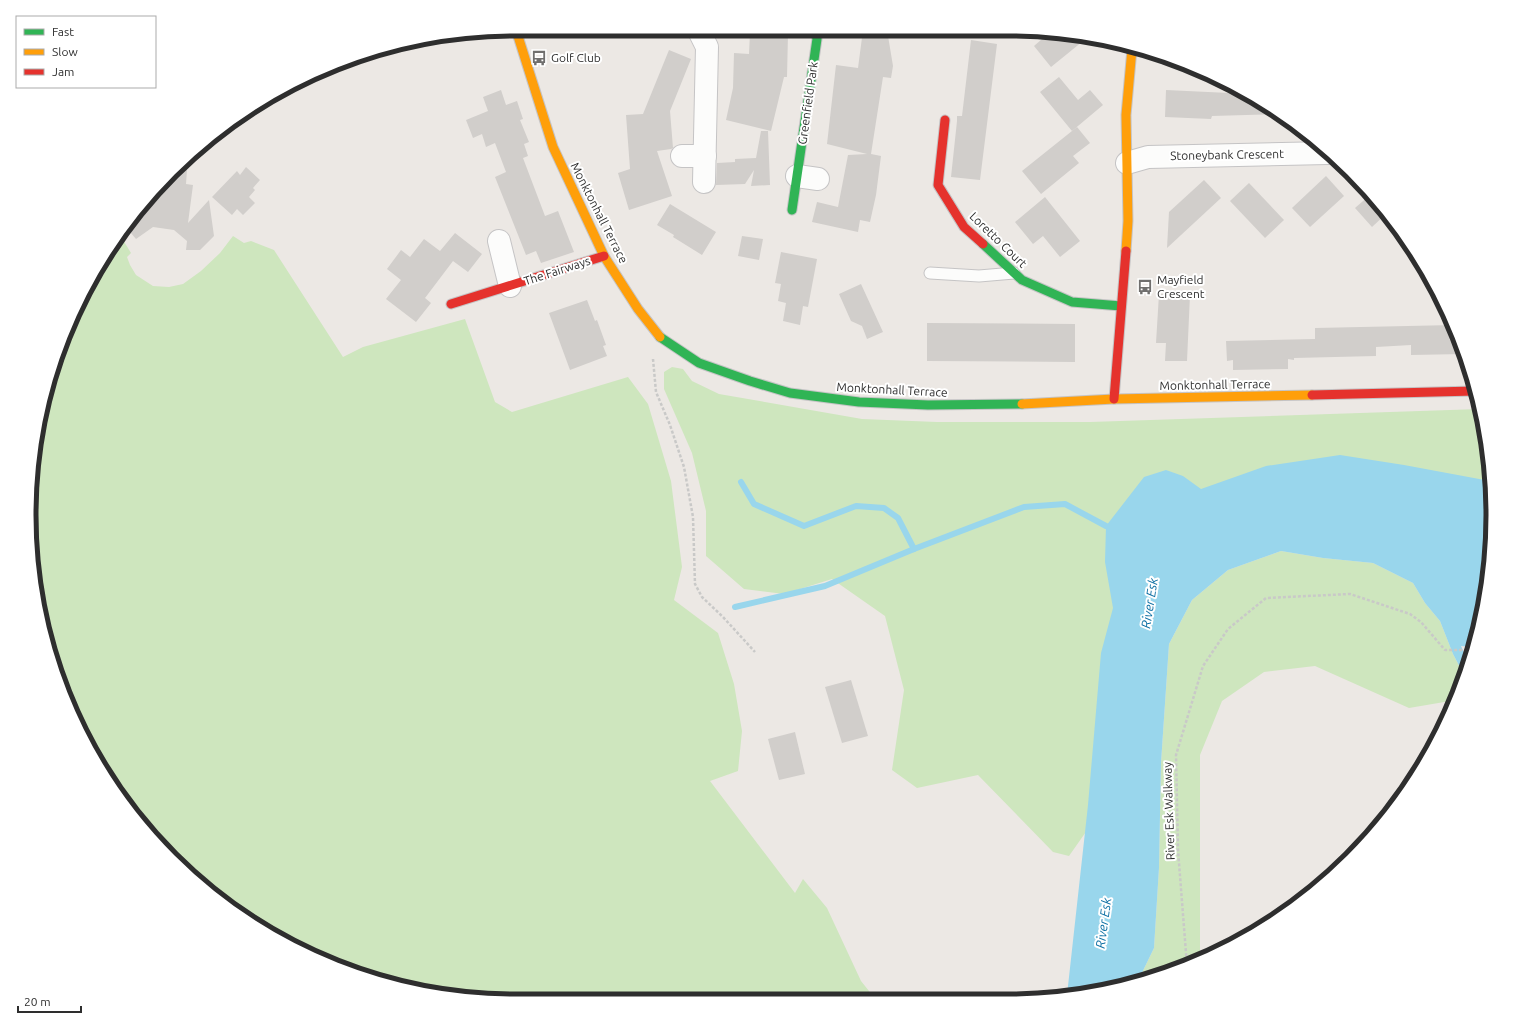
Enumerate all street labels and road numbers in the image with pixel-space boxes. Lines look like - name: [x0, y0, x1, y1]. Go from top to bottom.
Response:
- street label: Greenfield Park: [795, 61, 820, 145]
- street label: Stoneybank Crescent: [1170, 147, 1284, 162]
- street label: Monktonhall Terrace: [568, 160, 630, 265]
- street label: Loretto Court: [967, 209, 1030, 270]
- street label: The Fairways: [522, 254, 592, 287]
- street label: Monktonhall Terrace: [1159, 377, 1271, 392]
- street label: Monktonhall Terrace: [836, 380, 948, 399]
- street label: River Esk Walkway: [1160, 761, 1177, 860]

